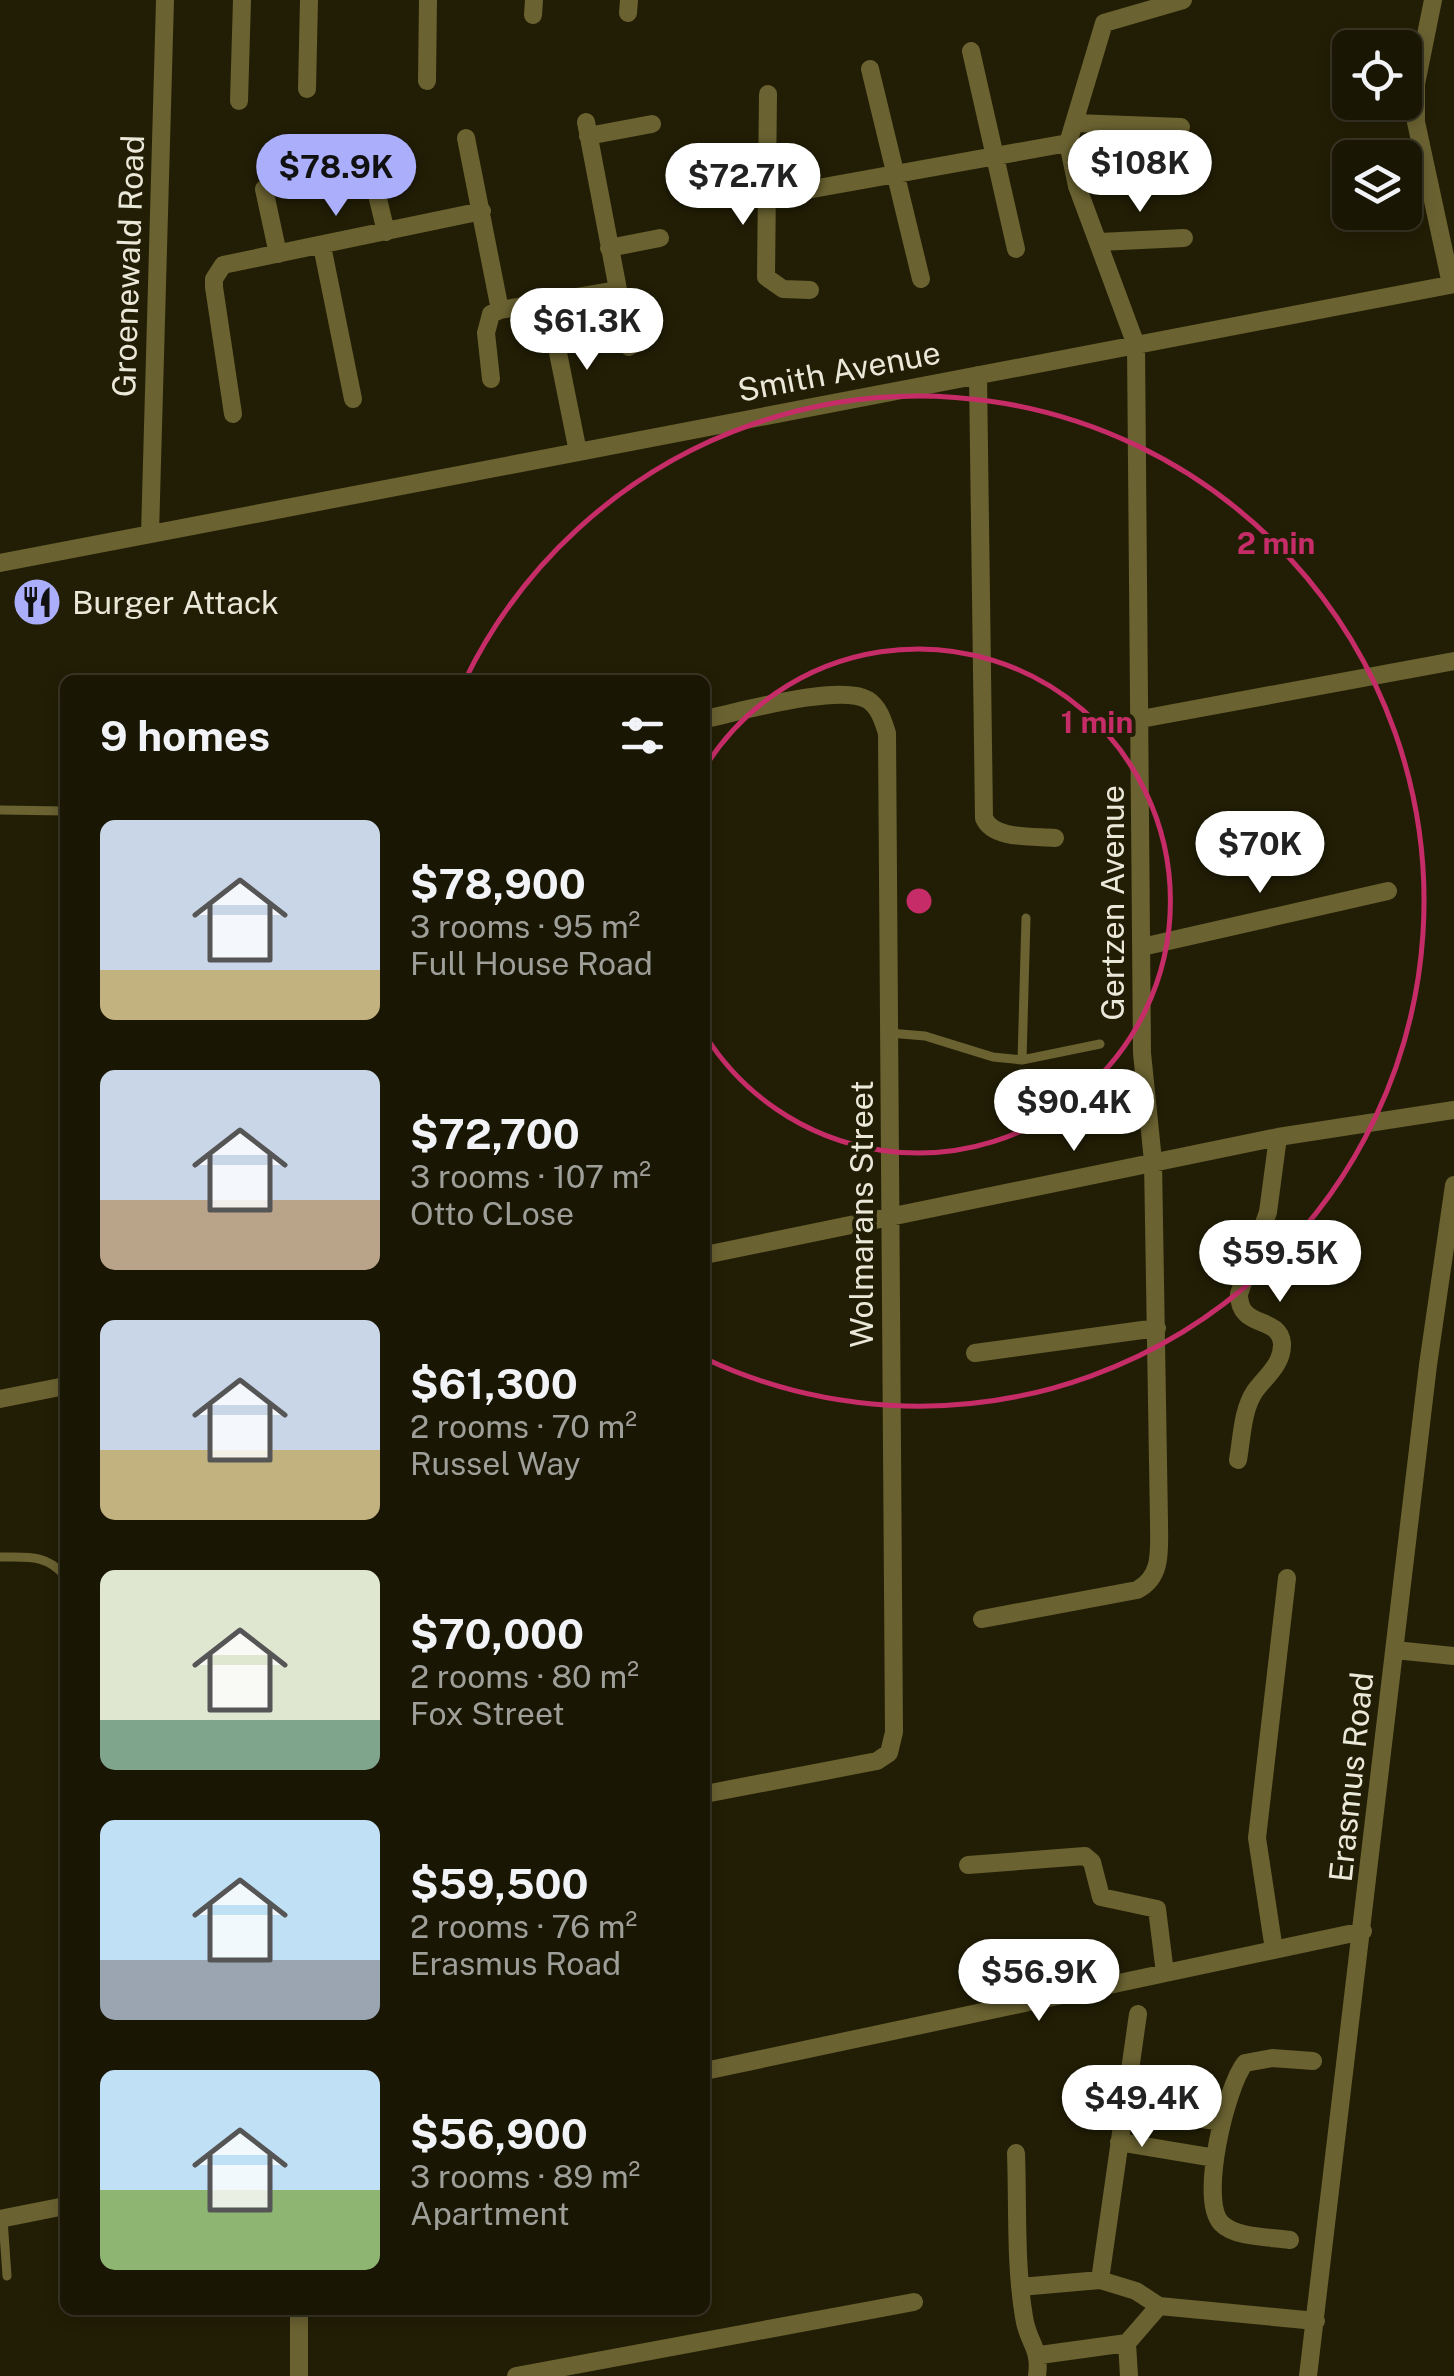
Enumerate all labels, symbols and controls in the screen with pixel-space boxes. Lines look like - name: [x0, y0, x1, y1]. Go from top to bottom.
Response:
- map controls: [1332, 30, 1422, 230]
- button: locate: [1332, 30, 1422, 120]
- pin: $108K: [1070, 130, 1210, 215]
- street label: Groenewald Road: [105, 134, 151, 398]
- pin: $78.9K: [255, 134, 417, 219]
- button: layers: [1332, 140, 1422, 230]
- pin: $72.7K: [662, 143, 824, 228]
- text: $108K: [1090, 144, 1190, 181]
- text: $78.9K: [278, 148, 394, 185]
- text: $72.7K: [687, 157, 799, 194]
- pin: $61.3K: [506, 288, 668, 373]
- text: $61.3K: [532, 302, 642, 339]
- street label: Smith Avenue: [735, 333, 943, 409]
- text: 2 min: [1237, 525, 1315, 561]
- restaurant icon: Burger Attack: [11, 576, 63, 628]
- place label: Burger Attack: [72, 584, 279, 621]
- text: 1 min: [1061, 704, 1133, 740]
- icon: filters: [615, 708, 670, 763]
- text: 9 homes: [100, 711, 270, 760]
- street label: Gertzen Avenue: [1094, 785, 1131, 1021]
- pin: $70K: [1201, 811, 1319, 896]
- text: $70K: [1217, 825, 1303, 862]
- text: $78,900: [410, 859, 586, 908]
- icon: home: [180, 860, 300, 980]
- centre of rings: [901, 883, 937, 919]
- text: 3 rooms · 95 m²: [410, 908, 640, 945]
- text: Full House Road: [410, 945, 653, 982]
- pin: $90.4K: [993, 1069, 1155, 1154]
- street label: Wolmarans Street: [843, 1080, 880, 1348]
- text: $90.4K: [1016, 1083, 1132, 1120]
- text: $72,700: [410, 1109, 580, 1158]
- icon: home: [180, 1110, 300, 1230]
- text: 3 rooms · 107 m²: [410, 1158, 651, 1195]
- text: Otto CLose: [410, 1195, 574, 1232]
- pin: $59.5K: [1199, 1220, 1361, 1305]
- text: $59.5K: [1221, 1234, 1339, 1271]
- text: $61,300: [410, 1359, 578, 1408]
- icon: home: [180, 1360, 300, 1480]
- text: 2 rooms · 70 m²: [410, 1408, 637, 1445]
- text: Russel Way: [410, 1445, 581, 1482]
- text: $70,000: [410, 1609, 584, 1658]
- icon: home: [180, 1610, 300, 1730]
- text: 2 rooms · 80 m²: [410, 1658, 639, 1695]
- street label: Erasmus Road: [1322, 1670, 1380, 1884]
- text: Fox Street: [410, 1695, 565, 1732]
- text: $59,500: [410, 1859, 589, 1908]
- icon: home: [180, 1860, 300, 1980]
- text: 2 rooms · 76 m²: [410, 1908, 637, 1945]
- pin: $56.9K: [958, 1939, 1120, 2024]
- text: Erasmus Road: [410, 1945, 621, 1982]
- text: $56.9K: [980, 1953, 1098, 1990]
- pin: $49.4K: [1061, 2065, 1223, 2150]
- text: $49.4K: [1084, 2079, 1200, 2116]
- text: $56,900: [410, 2109, 588, 2158]
- icon: home: [180, 2110, 300, 2230]
- text: 3 rooms · 89 m²: [410, 2158, 640, 2195]
- text: Apartment: [410, 2195, 570, 2232]

